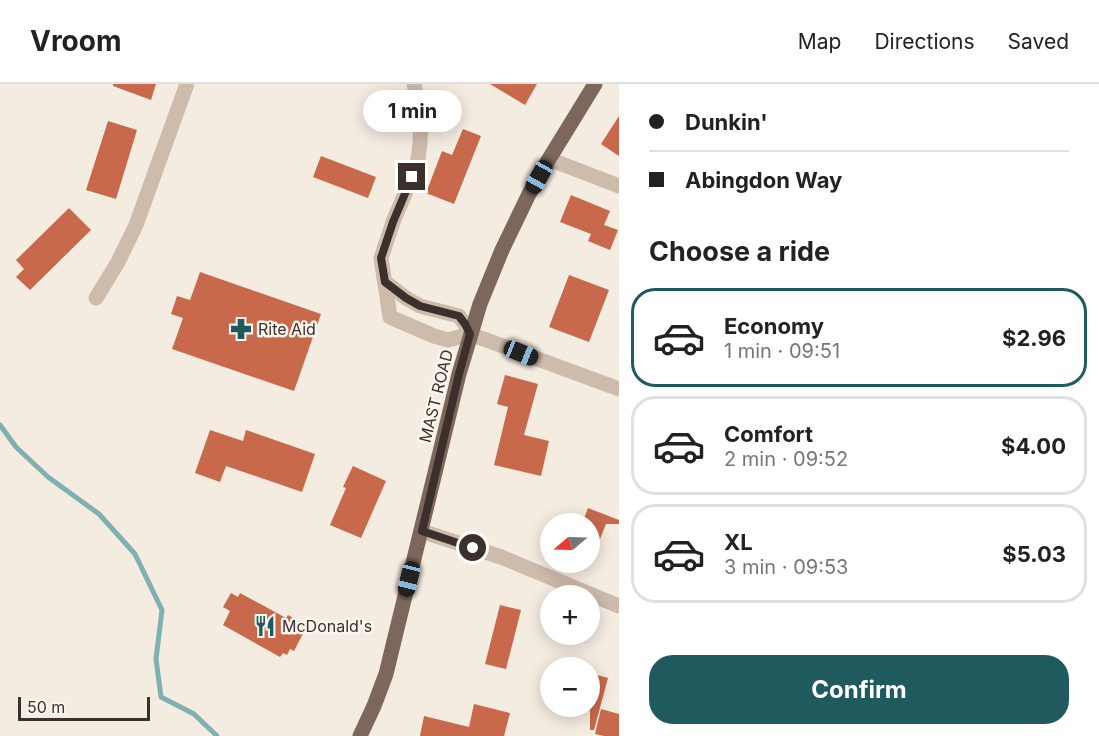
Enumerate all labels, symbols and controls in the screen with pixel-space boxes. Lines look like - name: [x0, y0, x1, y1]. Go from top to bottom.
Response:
- text: Vroom: [30, 24, 122, 58]
- text: Map: [798, 29, 841, 54]
- text: Directions: [874, 29, 975, 54]
- text: Saved: [1008, 29, 1069, 54]
- callout: 1 min: [362, 90, 462, 132]
- text: 1 min: [388, 99, 437, 123]
- text: Dunkin': [685, 109, 768, 135]
- car: [522, 157, 556, 197]
- route end: [398, 163, 425, 190]
- text: Abingdon Way: [685, 167, 842, 193]
- text: Choose a ride: [649, 235, 830, 268]
- icon: car: [652, 311, 706, 365]
- text: Economy: [724, 313, 824, 339]
- pharmacy icon: Rite Aid: [229, 317, 253, 341]
- place label: Rite Aid: [258, 319, 316, 339]
- text: $2.96: [1002, 325, 1066, 351]
- car: [501, 338, 541, 368]
- text: 1 min · 09:51: [724, 339, 840, 363]
- street label: MAST ROAD: [415, 347, 457, 445]
- icon: car: [652, 419, 706, 473]
- text: Comfort: [724, 421, 813, 447]
- text: $4.00: [1001, 433, 1066, 459]
- text: 2 min · 09:52: [724, 447, 848, 471]
- north arrow: [540, 513, 600, 573]
- map controls: [540, 513, 600, 717]
- icon: car: [652, 527, 706, 581]
- text: XL: [724, 529, 753, 555]
- route start: [459, 534, 486, 561]
- text: $5.03: [1002, 541, 1066, 567]
- text: 3 min · 09:53: [724, 555, 848, 579]
- car: [396, 559, 422, 599]
- button: +: [540, 585, 600, 645]
- restaurant icon: McDonald's: [253, 614, 277, 638]
- place label: McDonald's: [282, 616, 372, 636]
- button: Confirm: [649, 655, 1069, 724]
- button: −: [540, 657, 600, 717]
- scale bar: [18, 694, 150, 722]
- text: 50 m: [27, 697, 65, 717]

